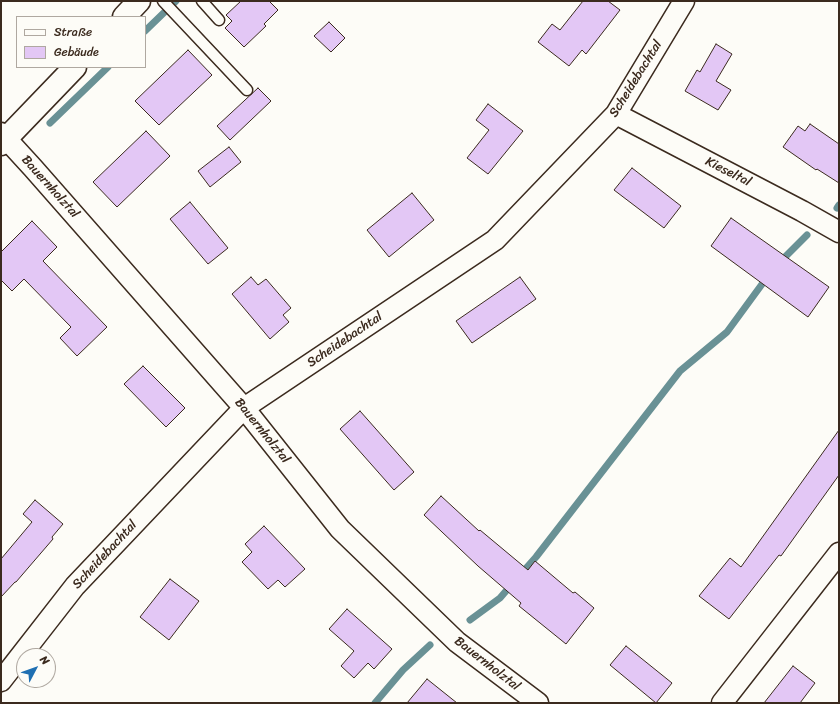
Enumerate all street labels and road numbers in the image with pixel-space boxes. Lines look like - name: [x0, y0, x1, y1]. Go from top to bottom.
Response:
- street label: Scheidebachtal: [606, 38, 666, 120]
- street label: Bauernholztal: [18, 152, 82, 222]
- street label: Kieseltal: [702, 154, 754, 190]
- street label: Scheidebachtal: [304, 309, 386, 371]
- street label: Bauernholztal: [231, 395, 293, 467]
- street label: Scheidebachtal: [69, 518, 141, 592]
- street label: Bauernholztal: [451, 634, 523, 694]

